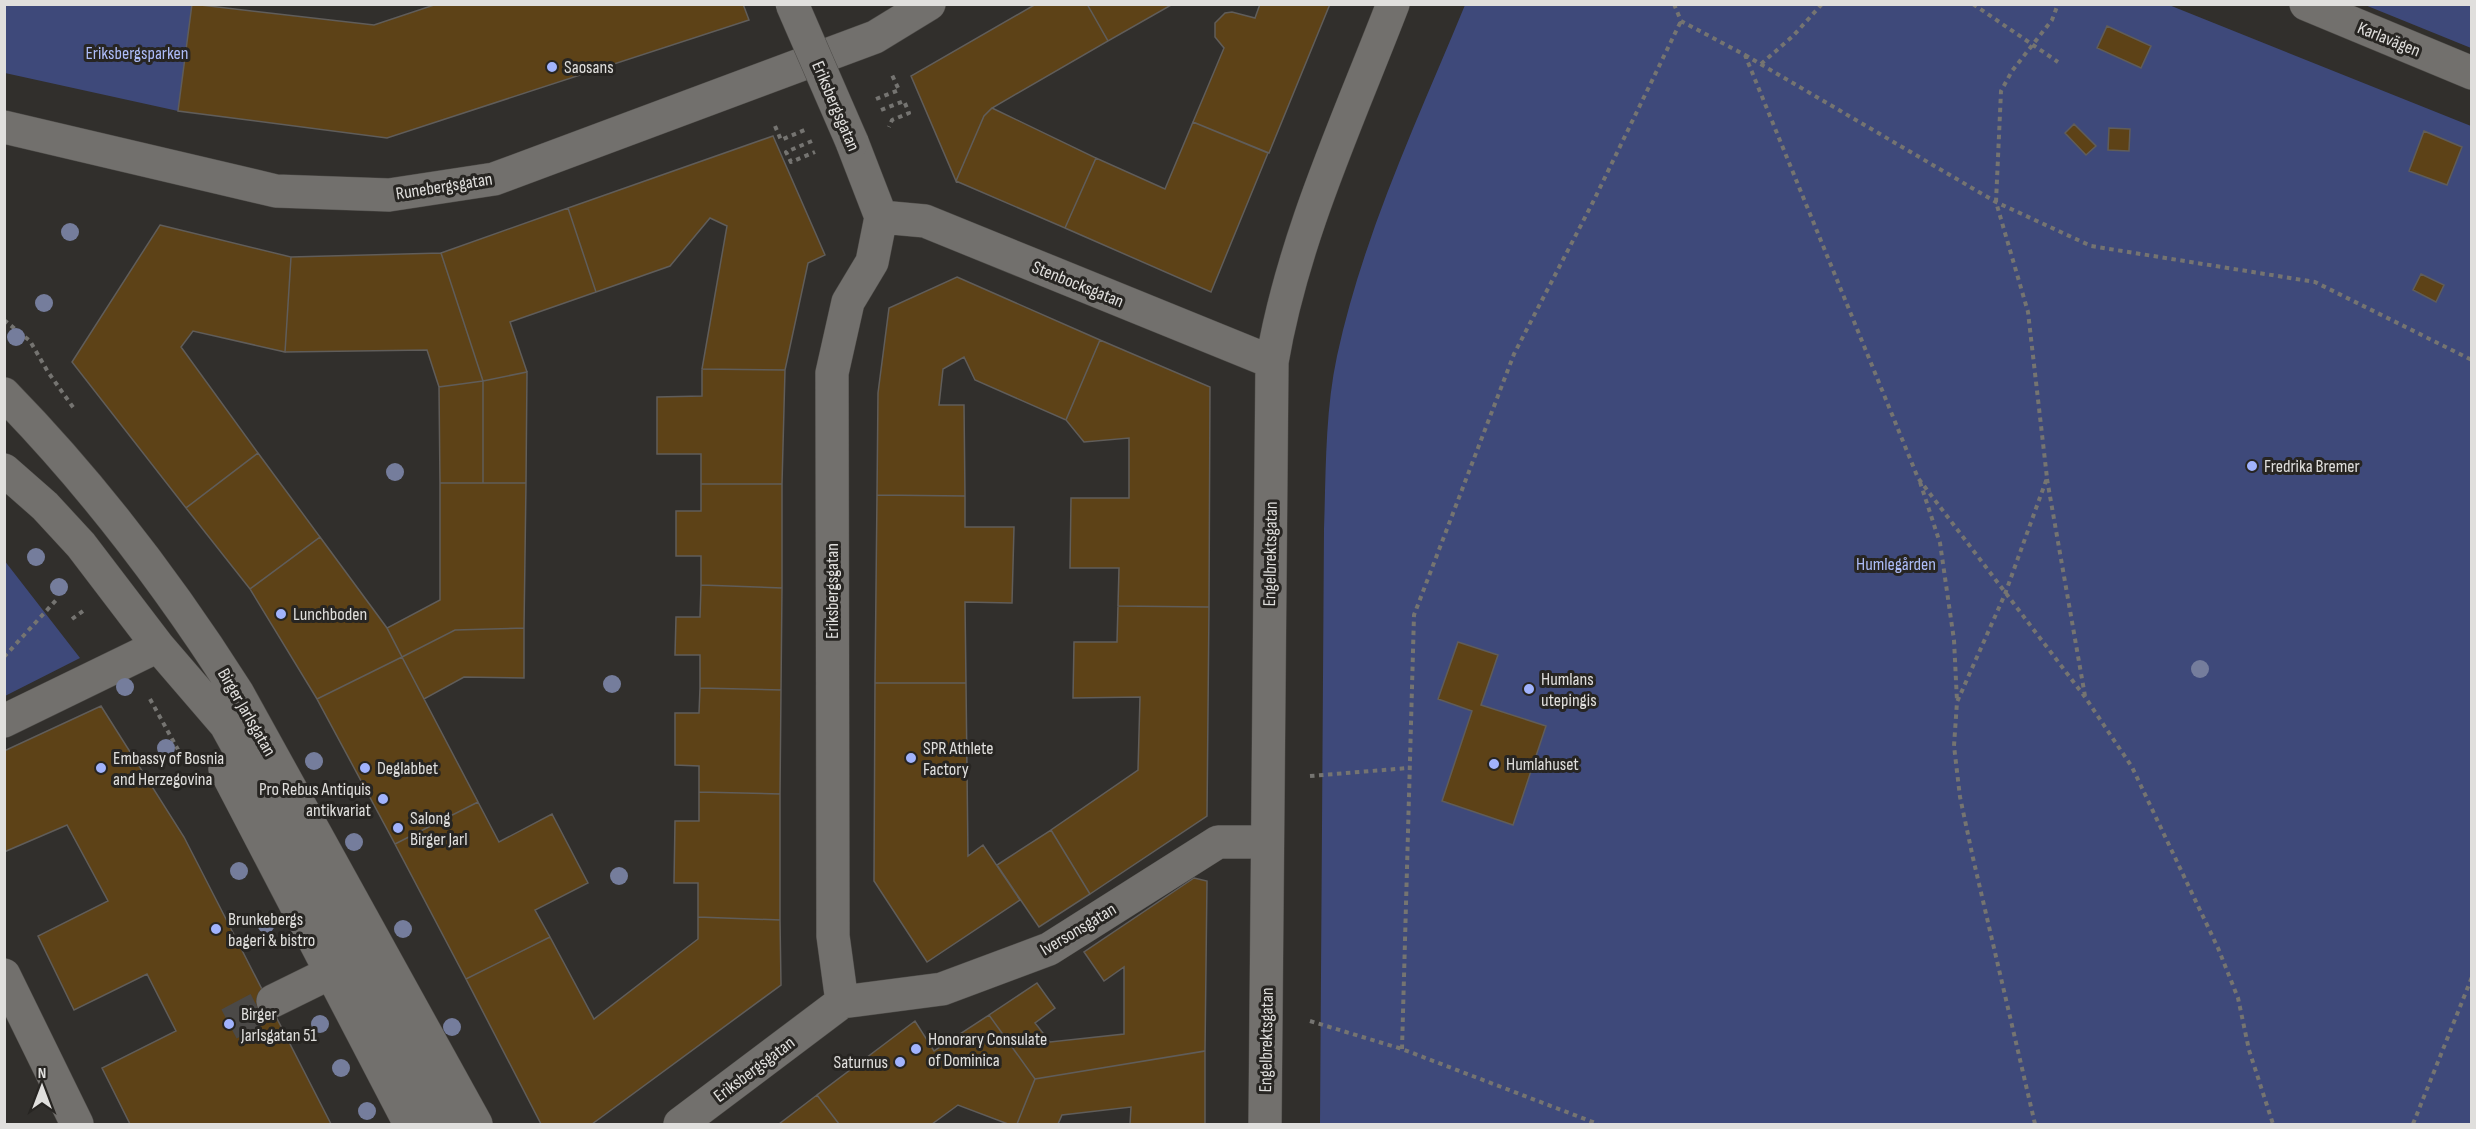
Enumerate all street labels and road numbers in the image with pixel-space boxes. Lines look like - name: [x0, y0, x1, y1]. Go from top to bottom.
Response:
- street label: Karlavägen: [2354, 17, 2423, 62]
- street label: Eriksbergsgatan: [807, 58, 864, 154]
- street label: Runebergsgatan: [394, 168, 494, 205]
- street label: Stenbocksgatan: [1029, 257, 1127, 312]
- street label: Engelbrektsgatan: [1259, 501, 1282, 607]
- street label: Eriksbergsgatan: [822, 543, 843, 639]
- street label: Birger Jarlsgatan: [213, 665, 280, 760]
- street label: Iversonsgatan: [1037, 899, 1120, 960]
- street label: Engelbrektsgatan: [1255, 987, 1278, 1093]
- street label: Eriksbergsgatan: [710, 1032, 799, 1107]

